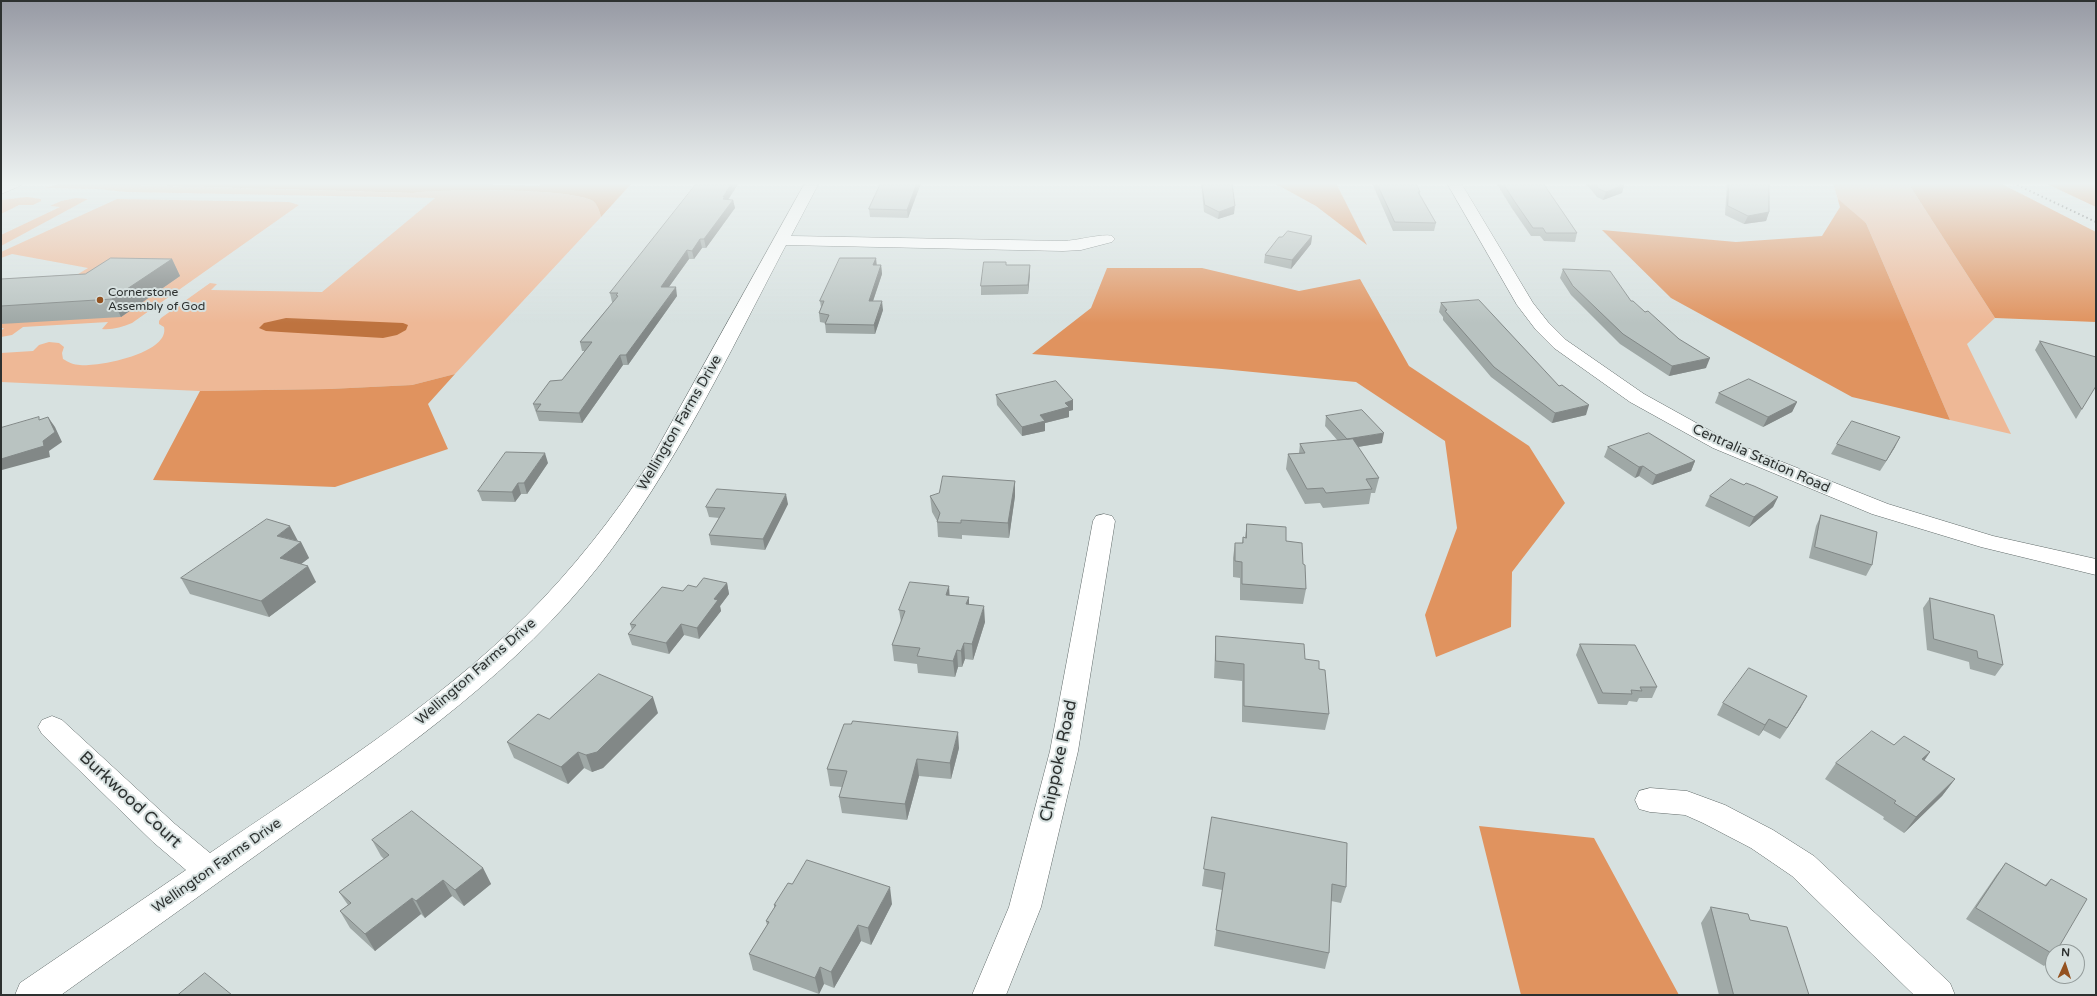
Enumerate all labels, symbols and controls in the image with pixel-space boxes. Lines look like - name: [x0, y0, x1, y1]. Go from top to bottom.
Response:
- place label: Cornerstone Assembly of God: [108, 286, 205, 314]
- marker: Cornerstone Assembly of God: [95, 295, 105, 305]
- street label: Wellington Farms Drive: [634, 352, 726, 494]
- street label: Centralia Station Road: [1690, 421, 1832, 497]
- street label: Wellington Farms Drive: [413, 615, 539, 729]
- street label: Chippoke Road: [1036, 698, 1082, 824]
- street label: Burkwood Court: [75, 747, 185, 853]
- street label: Wellington Farms Drive: [149, 815, 285, 917]
- north arrow: [2045, 944, 2085, 984]
- text: N: [2061, 946, 2070, 959]

